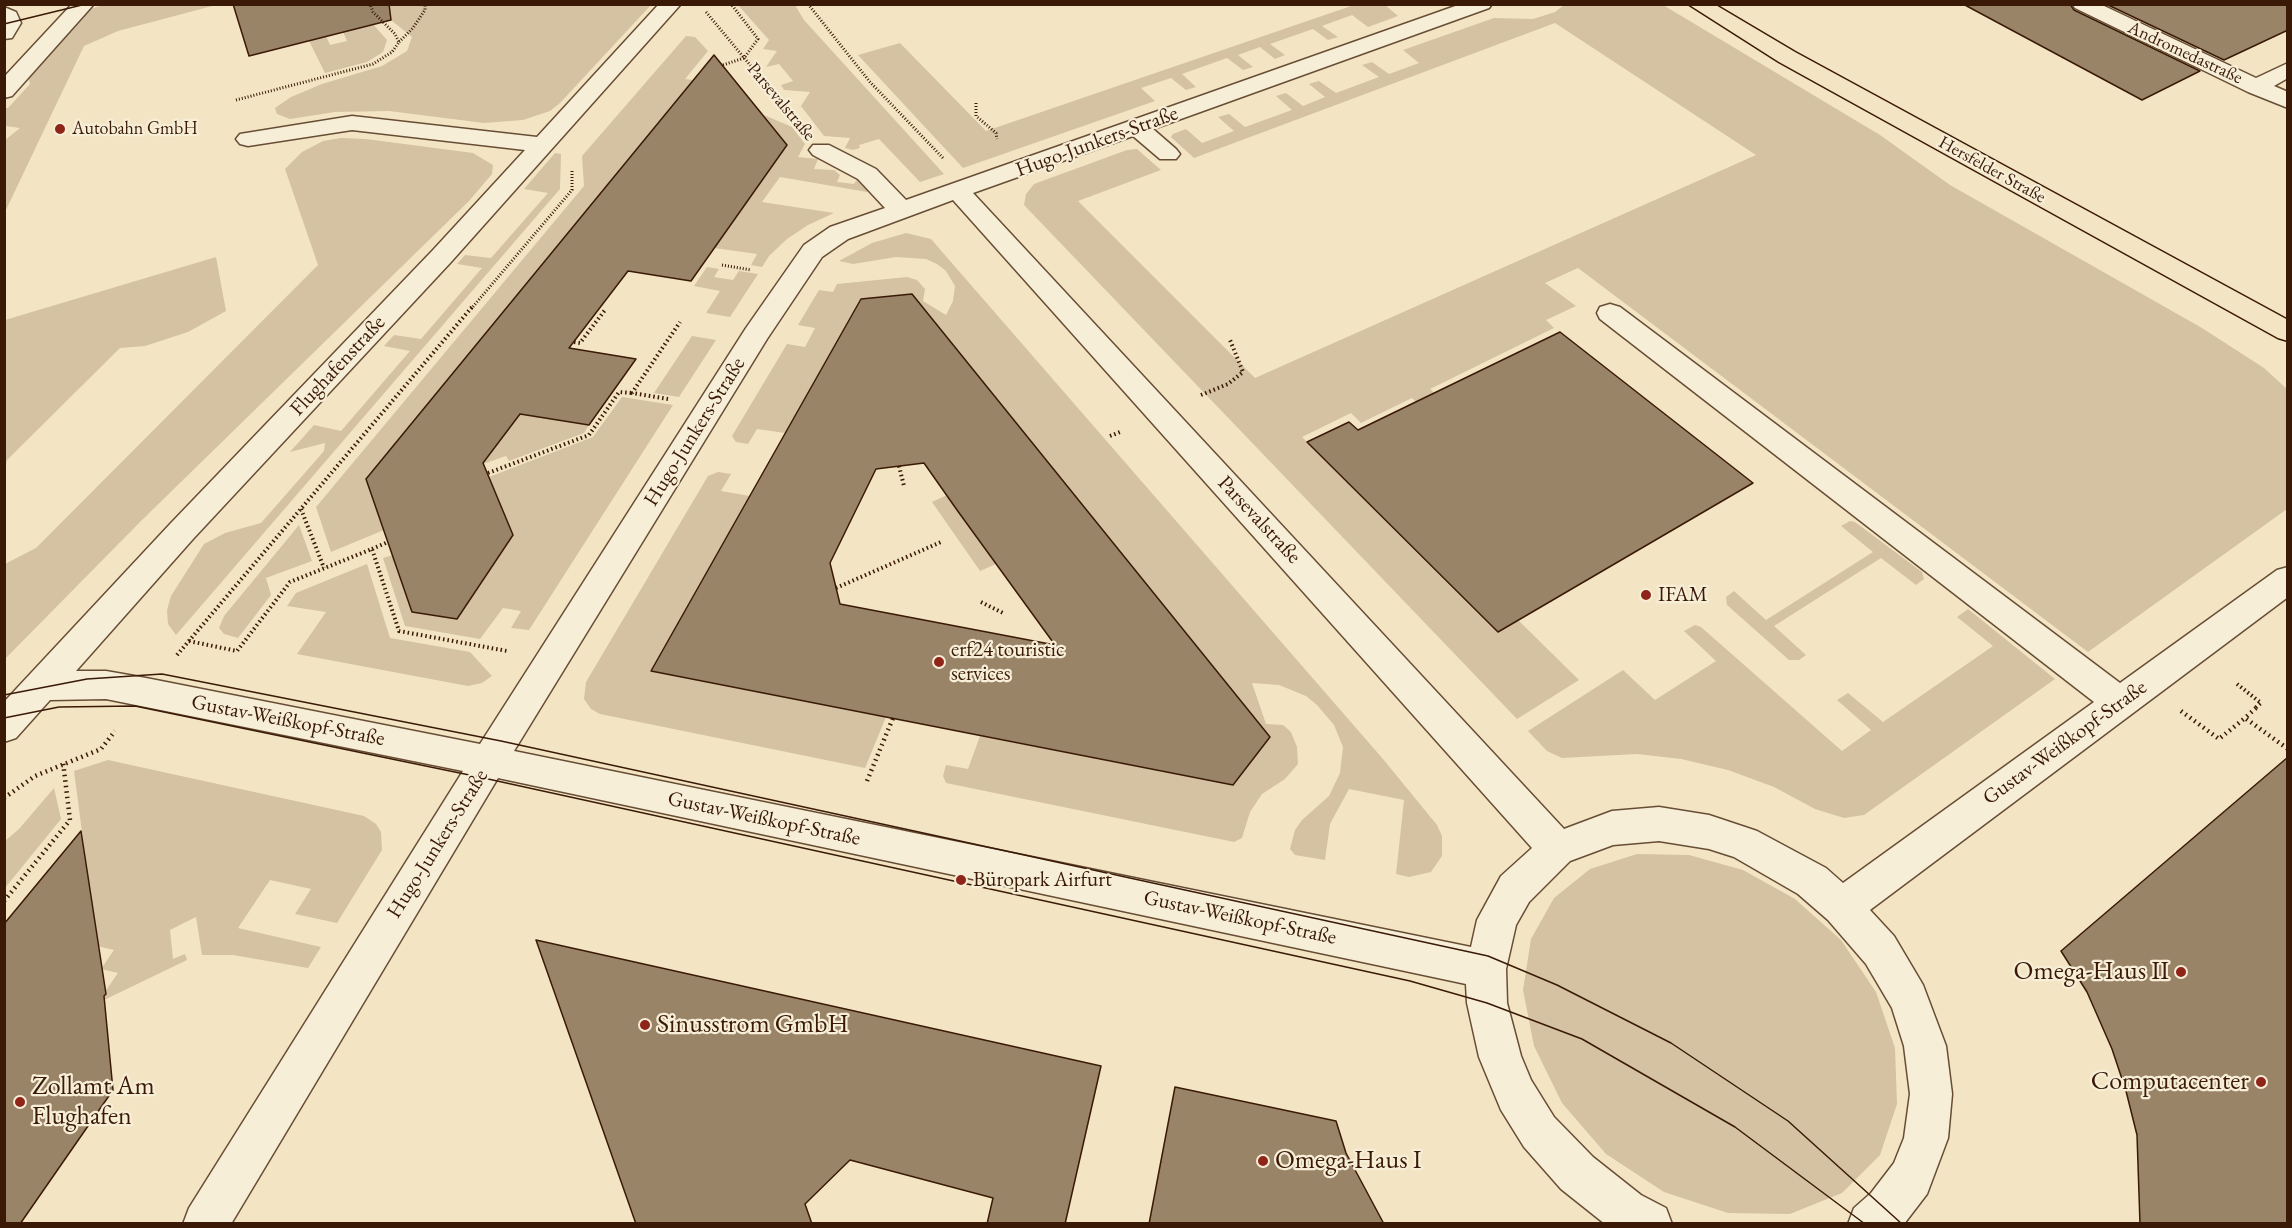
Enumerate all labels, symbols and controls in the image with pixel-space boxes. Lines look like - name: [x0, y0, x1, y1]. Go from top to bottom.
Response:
- street label: Andromedastraße: [2124, 17, 2246, 89]
- street label: Parsevalstraße: [742, 59, 820, 145]
- street label: Hugo-Junkers-Straße: [1012, 101, 1182, 183]
- place label: Autobahn GmbH: [72, 118, 198, 140]
- marker: Autobahn GmbH: [53, 122, 67, 136]
- street label: Hersfelder Straße: [1935, 132, 2049, 208]
- street label: Flughafenstraße: [285, 311, 391, 421]
- street label: Hugo-Junkers-Straße: [639, 353, 751, 511]
- street label: Parsevalstraße: [1212, 471, 1306, 569]
- place label: IFAM: [1658, 582, 1708, 608]
- marker: IFAM: [1639, 588, 1653, 602]
- place label: erf24 touristic services: [951, 637, 1065, 687]
- marker: erf24 touristic services: [932, 655, 946, 669]
- street label: Gustav-Weißkopf-Straße: [1978, 675, 2152, 811]
- street label: Gustav-Weißkopf-Straße: [189, 690, 387, 752]
- street label: Hugo-Junkers-Straße: [382, 765, 494, 923]
- street label: Gustav-Weißkopf-Straße: [665, 786, 863, 852]
- place label: Büropark Airfurt: [973, 867, 1112, 893]
- marker: Büropark Airfurt: [954, 873, 968, 887]
- street label: Gustav-Weißkopf-Straße: [1141, 885, 1339, 951]
- place label: Omega-Haus II: [2014, 956, 2169, 988]
- marker: Omega-Haus II: [2174, 965, 2188, 979]
- place label: Sinusstrom GmbH: [657, 1009, 848, 1041]
- marker: Sinusstrom GmbH: [638, 1018, 652, 1032]
- place label: Computacenter: [2091, 1066, 2249, 1098]
- place label: Zollamt Am Flughafen: [32, 1071, 155, 1132]
- marker: Computacenter: [2254, 1075, 2268, 1089]
- marker: Zollamt Am Flughafen: [13, 1095, 27, 1109]
- place label: Omega-Haus I: [1275, 1145, 1422, 1177]
- marker: Omega-Haus I: [1256, 1154, 1270, 1168]

